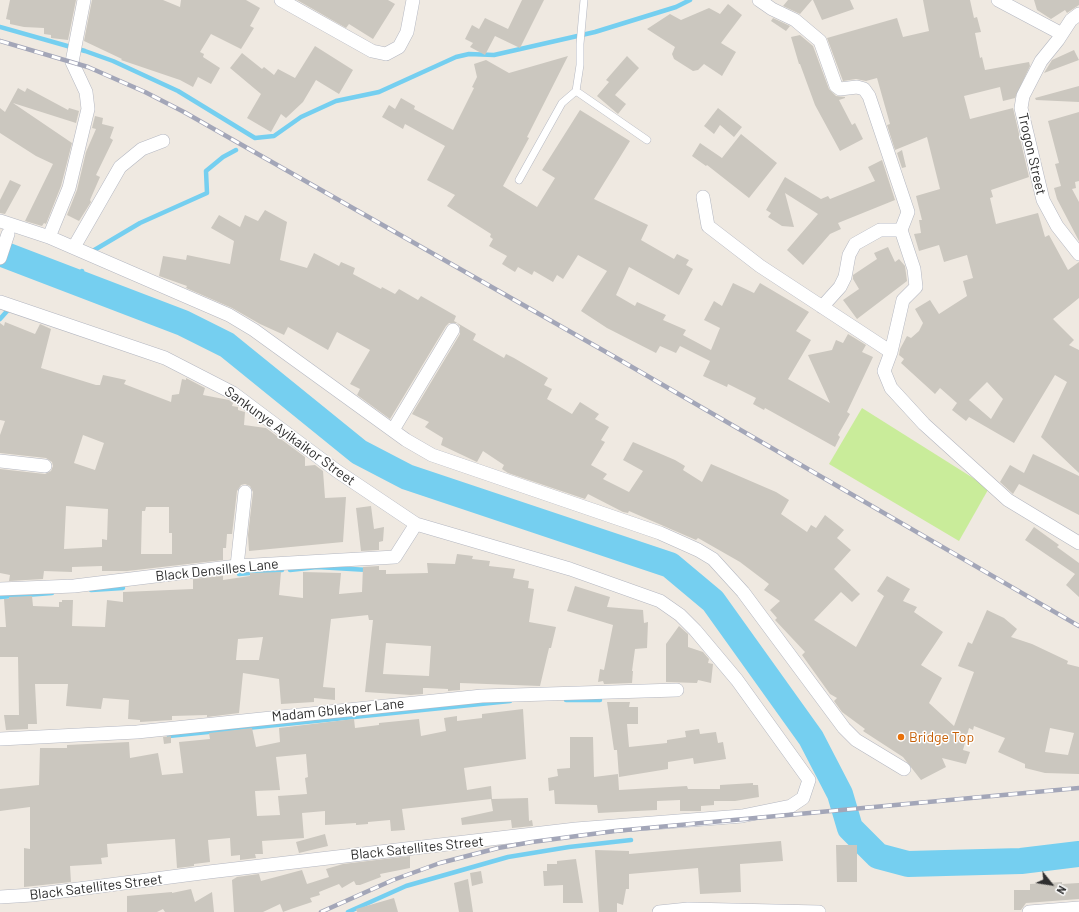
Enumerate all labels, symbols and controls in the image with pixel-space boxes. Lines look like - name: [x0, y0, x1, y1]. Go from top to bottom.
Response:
- street label: Trogon Street: [1014, 111, 1050, 197]
- street label: Sankunye Ayikaikor Street: [221, 383, 359, 489]
- street label: Black Densilles Lane: [155, 555, 279, 585]
- street label: Madam Gblekper Lane: [271, 695, 405, 725]
- place label: Bridge Top: [909, 729, 974, 745]
- marker: Bridge Top: [896, 732, 906, 742]
- street label: Black Satellites Street: [350, 833, 484, 863]
- north arrow: [1031, 864, 1071, 904]
- street label: Black Satellites Street: [29, 871, 163, 903]
- text: N: [1054, 884, 1069, 897]

